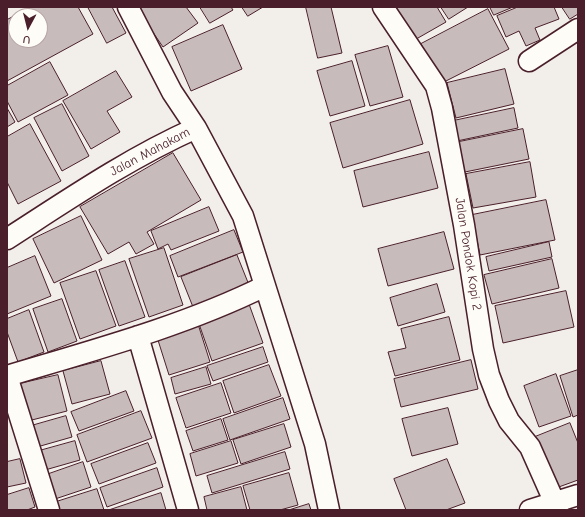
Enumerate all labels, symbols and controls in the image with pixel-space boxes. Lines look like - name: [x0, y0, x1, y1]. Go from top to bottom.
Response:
- north arrow: [8, 8, 48, 48]
- text: U: [22, 33, 31, 46]
- street label: Jalan Mahakam: [107, 124, 193, 180]
- street label: Jalan Pondok Kopi 2: [451, 196, 485, 312]

